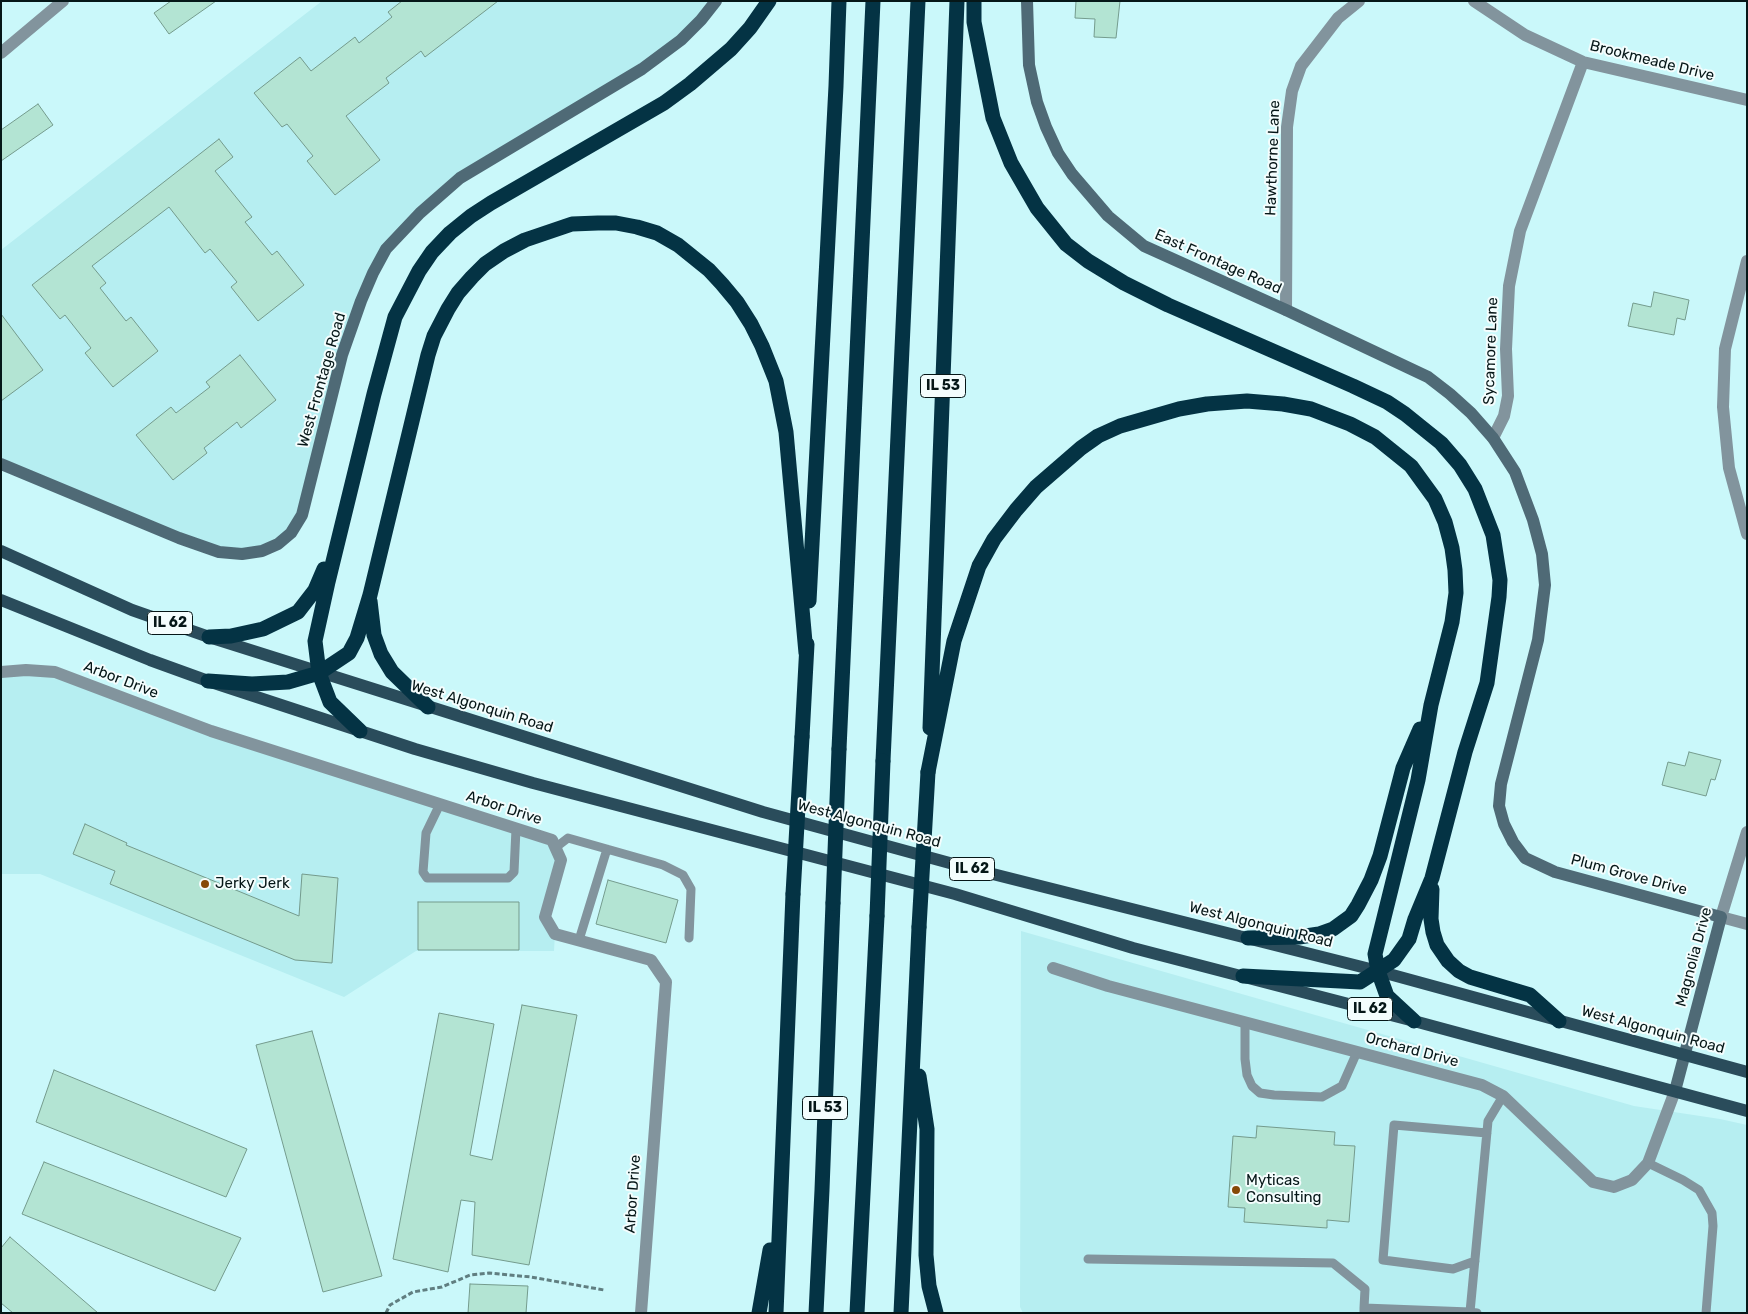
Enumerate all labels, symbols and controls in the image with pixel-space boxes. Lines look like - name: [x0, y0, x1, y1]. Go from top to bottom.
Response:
- street label: Brookmeade Drive: [1588, 37, 1716, 85]
- street label: Hawthorne Lane: [1262, 100, 1284, 216]
- street label: East Frontage Road: [1152, 226, 1284, 298]
- street label: Sycamore Lane: [1480, 297, 1502, 405]
- street label: West Frontage Road: [294, 310, 350, 450]
- road number: IL 53: [920, 374, 966, 398]
- road number: IL 62: [148, 612, 192, 634]
- street label: Arbor Drive: [81, 657, 161, 703]
- street label: West Algonquin Road: [409, 677, 555, 737]
- street label: Arbor Drive: [464, 787, 544, 829]
- street label: West Algonquin Road: [795, 796, 943, 852]
- street label: Plum Grove Drive: [1569, 851, 1689, 899]
- road number: IL 62: [950, 858, 994, 881]
- place label: Jerky Jerk: [215, 875, 290, 893]
- marker: Jerky Jerk: [199, 878, 211, 890]
- street label: West Algonquin Road: [1187, 898, 1335, 952]
- street label: Magnolia Drive: [1672, 905, 1716, 1009]
- road number: IL 62: [1348, 998, 1392, 1021]
- street label: West Algonquin Road: [1579, 1002, 1727, 1058]
- street label: Orchard Drive: [1363, 1029, 1461, 1071]
- road number: IL 53: [802, 1096, 848, 1120]
- street label: Arbor Drive: [621, 1154, 645, 1234]
- place label: Myticas Consulting: [1246, 1172, 1322, 1207]
- marker: Myticas Consulting: [1230, 1184, 1242, 1196]

